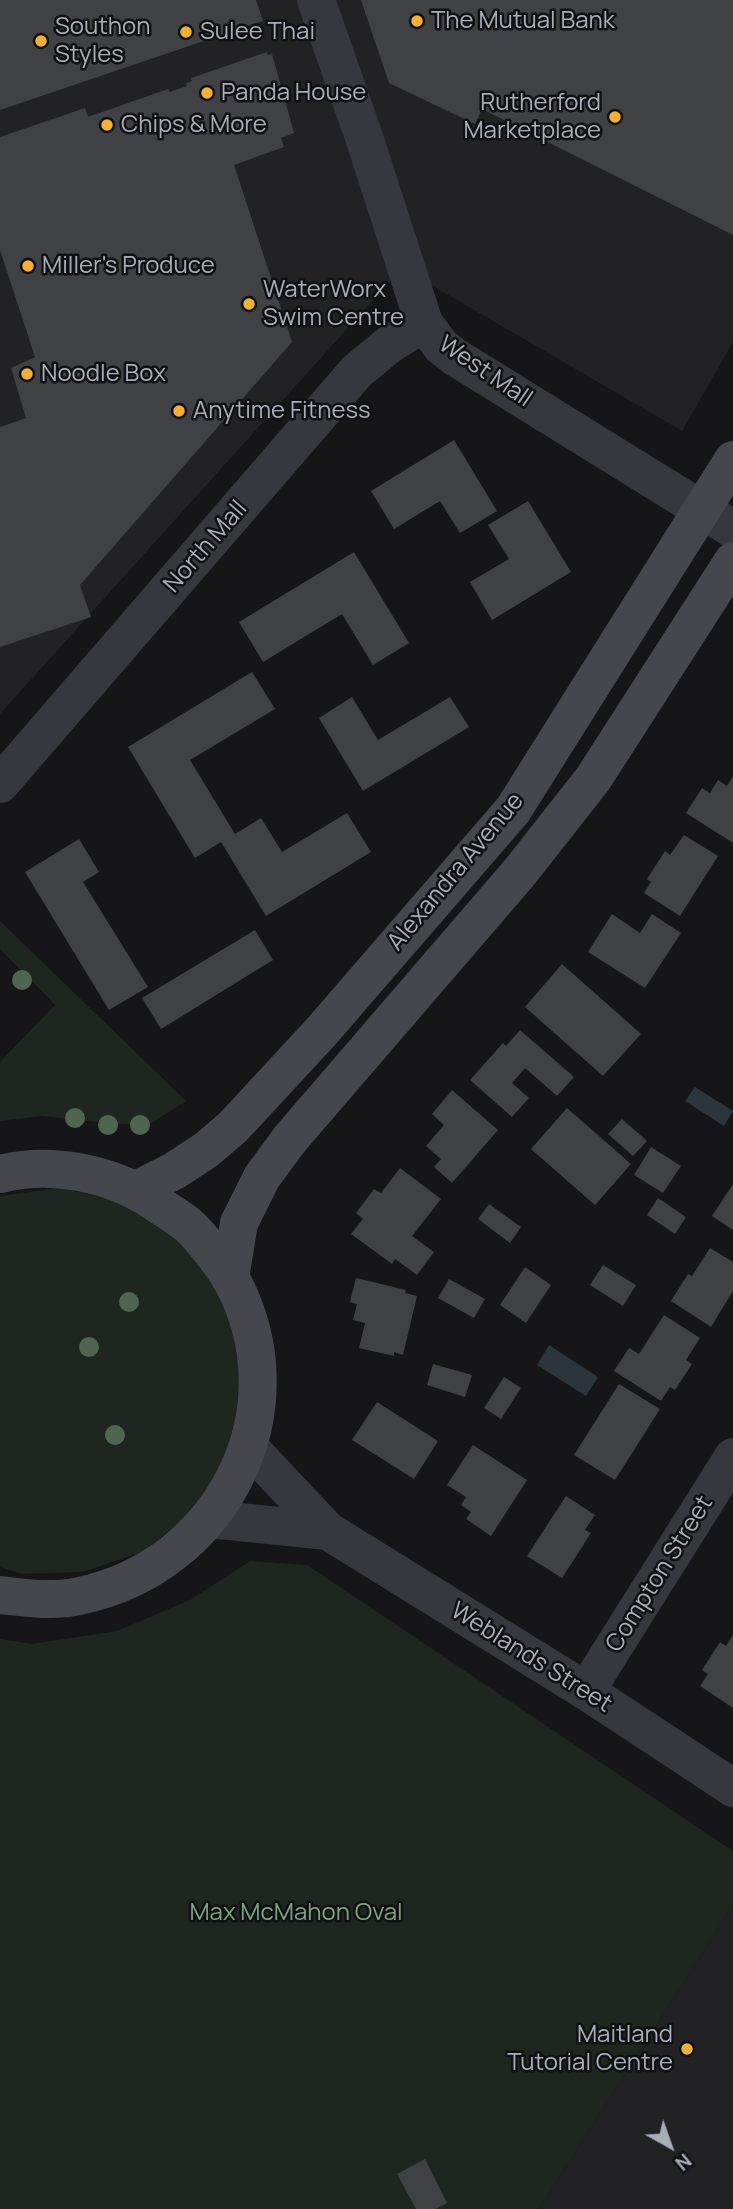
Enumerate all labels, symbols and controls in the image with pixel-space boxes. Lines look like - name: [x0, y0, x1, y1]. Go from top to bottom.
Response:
- place label: The Mutual Bank: [431, 7, 615, 35]
- place label: Southon Styles: [55, 13, 151, 69]
- marker: The Mutual Bank: [409, 13, 425, 29]
- place label: Sulee Thai: [200, 18, 315, 46]
- marker: Sulee Thai: [178, 24, 194, 40]
- marker: Southon Styles: [33, 33, 49, 49]
- place label: Panda House: [221, 79, 366, 107]
- marker: Panda House: [199, 85, 215, 101]
- place label: Rutherford Marketplace: [463, 89, 601, 145]
- marker: Rutherford Marketplace: [607, 109, 623, 125]
- place label: Chips & More: [121, 111, 267, 139]
- marker: Chips & More: [99, 117, 115, 133]
- place label: Miller's Produce: [42, 252, 215, 280]
- marker: Miller's Produce: [20, 258, 36, 274]
- place label: WaterWorx Swim Centre: [263, 276, 404, 332]
- marker: WaterWorx Swim Centre: [241, 296, 257, 312]
- street label: West Mall: [433, 330, 537, 414]
- place label: Noodle Box: [41, 360, 166, 388]
- marker: Noodle Box: [19, 366, 35, 382]
- place label: Anytime Fitness: [193, 397, 371, 425]
- marker: Anytime Fitness: [171, 403, 187, 419]
- street label: North Mall: [158, 495, 254, 599]
- street label: Alexandra Avenue: [382, 787, 530, 957]
- street label: Compton Street: [600, 1491, 720, 1657]
- street label: Weblands Street: [445, 1597, 617, 1719]
- park label: Max McMahon Oval: [189, 1899, 403, 1927]
- place label: Maitland Tutorial Centre: [507, 2021, 673, 2077]
- marker: Maitland Tutorial Centre: [679, 2041, 695, 2057]
- north arrow: [635, 2111, 705, 2181]
- text: N: [670, 2148, 697, 2176]

